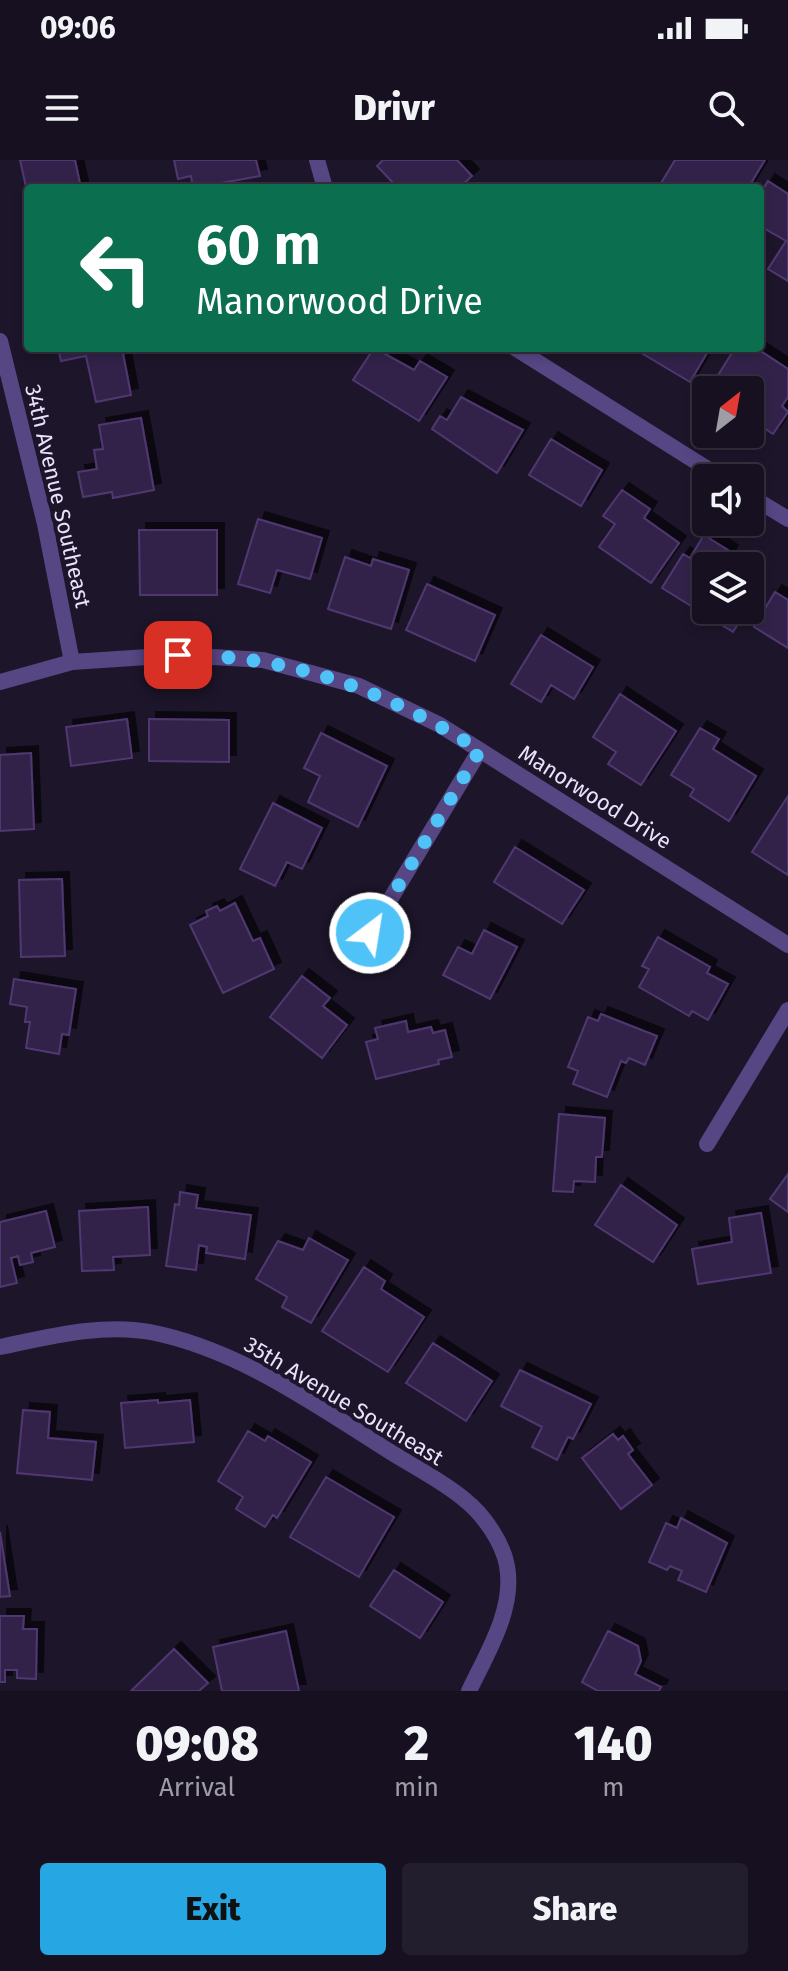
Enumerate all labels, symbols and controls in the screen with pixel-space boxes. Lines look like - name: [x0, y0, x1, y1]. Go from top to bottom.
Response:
- text: 09:06: [40, 10, 116, 46]
- icon: menu: [40, 86, 84, 130]
- text: Drivr: [353, 86, 435, 130]
- icon: search: [704, 86, 748, 130]
- text: 60 m: [196, 212, 321, 279]
- icon: left: [64, 216, 168, 320]
- text: Manorwood Drive: [196, 280, 483, 324]
- north arrow: [692, 376, 764, 448]
- map controls: [692, 376, 764, 624]
- street label: 34th Avenue Southeast: [19, 382, 97, 610]
- button: sound: [692, 464, 764, 536]
- button: layers: [692, 552, 764, 624]
- pin: [144, 621, 212, 689]
- icon: arrive: [156, 633, 200, 677]
- street label: Manorwood Drive: [513, 739, 677, 855]
- position arrow: [328, 891, 412, 975]
- street label: 35th Avenue Southeast: [240, 1331, 449, 1471]
- text: 09:08: [135, 1715, 259, 1773]
- text: 2: [404, 1715, 429, 1773]
- text: 140: [574, 1715, 653, 1773]
- text: Arrival: [159, 1772, 235, 1803]
- text: min: [394, 1772, 439, 1803]
- text: m: [602, 1772, 625, 1803]
- button: Exit: [40, 1863, 386, 1955]
- button: Share: [402, 1863, 748, 1955]

